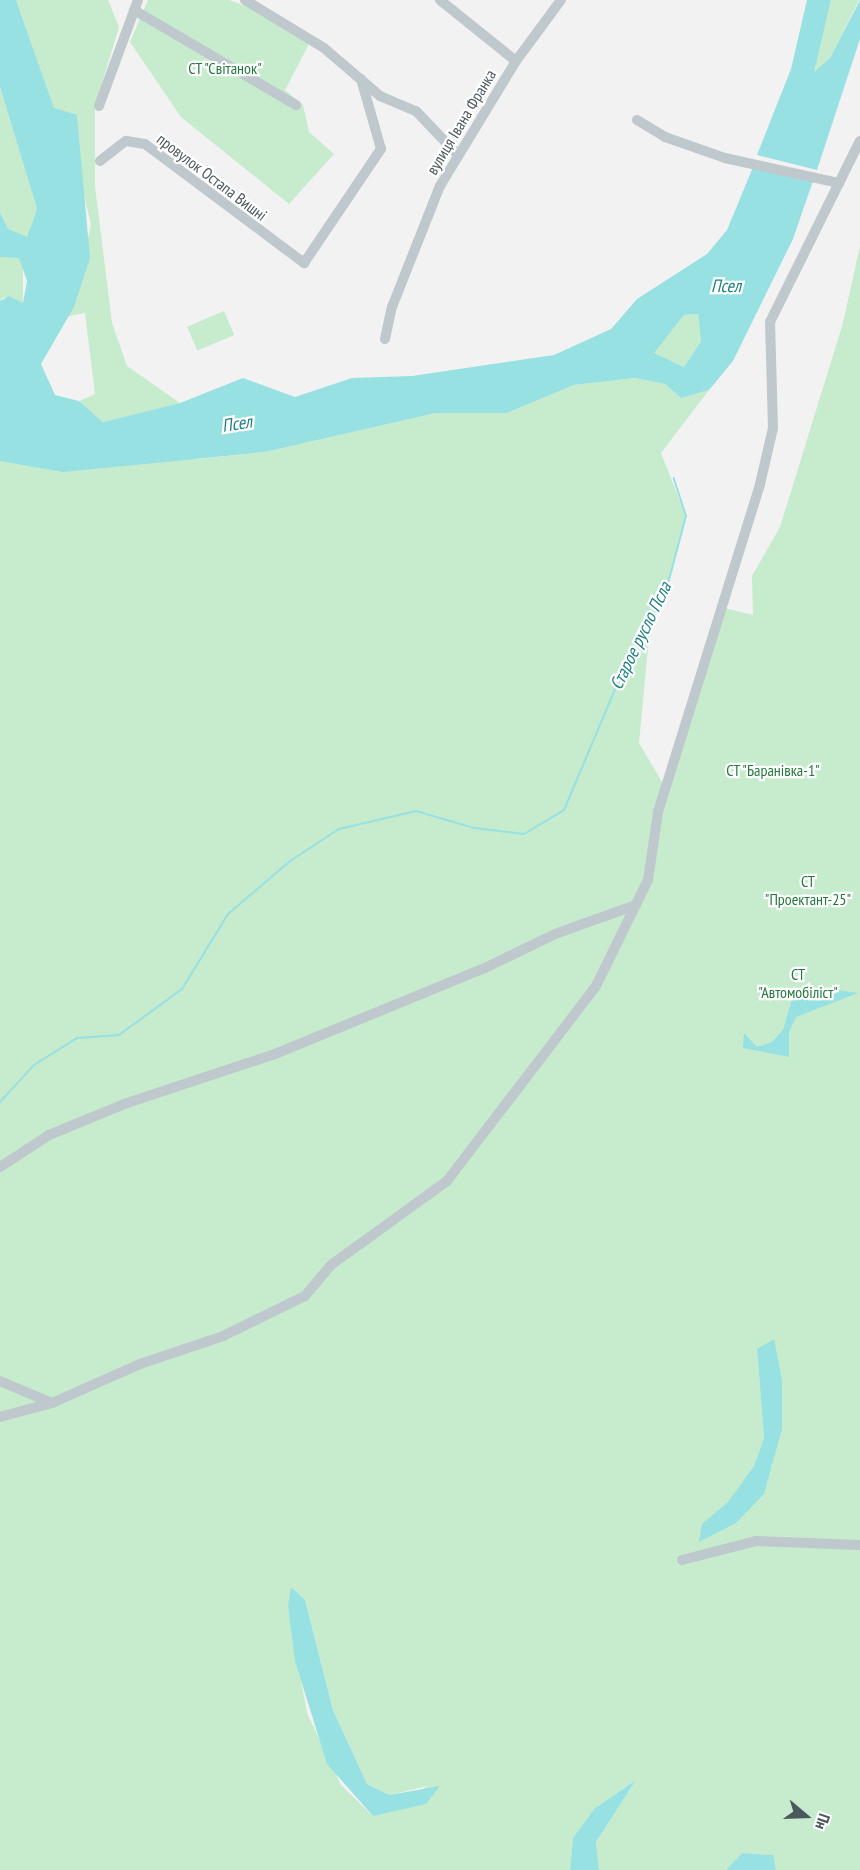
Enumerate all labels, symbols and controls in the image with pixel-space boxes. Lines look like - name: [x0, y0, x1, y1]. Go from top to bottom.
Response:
- park label: СТ "Світанок": [188, 58, 262, 78]
- street label: вулиця Івана Франка: [422, 66, 500, 178]
- street label: провулок Остапа Вишні: [153, 129, 271, 225]
- water label: Псел: [711, 275, 741, 297]
- water label: Псел: [220, 411, 254, 437]
- water label: Старое русло Псла: [606, 579, 676, 693]
- park label: СТ "Баранівка-1": [726, 760, 820, 780]
- park label: СТ "Проектант-25": [765, 871, 851, 909]
- park label: СТ "Автомобіліст": [758, 964, 838, 1002]
- north arrow: [776, 1786, 836, 1846]
- text: Пн: [811, 1811, 835, 1832]

